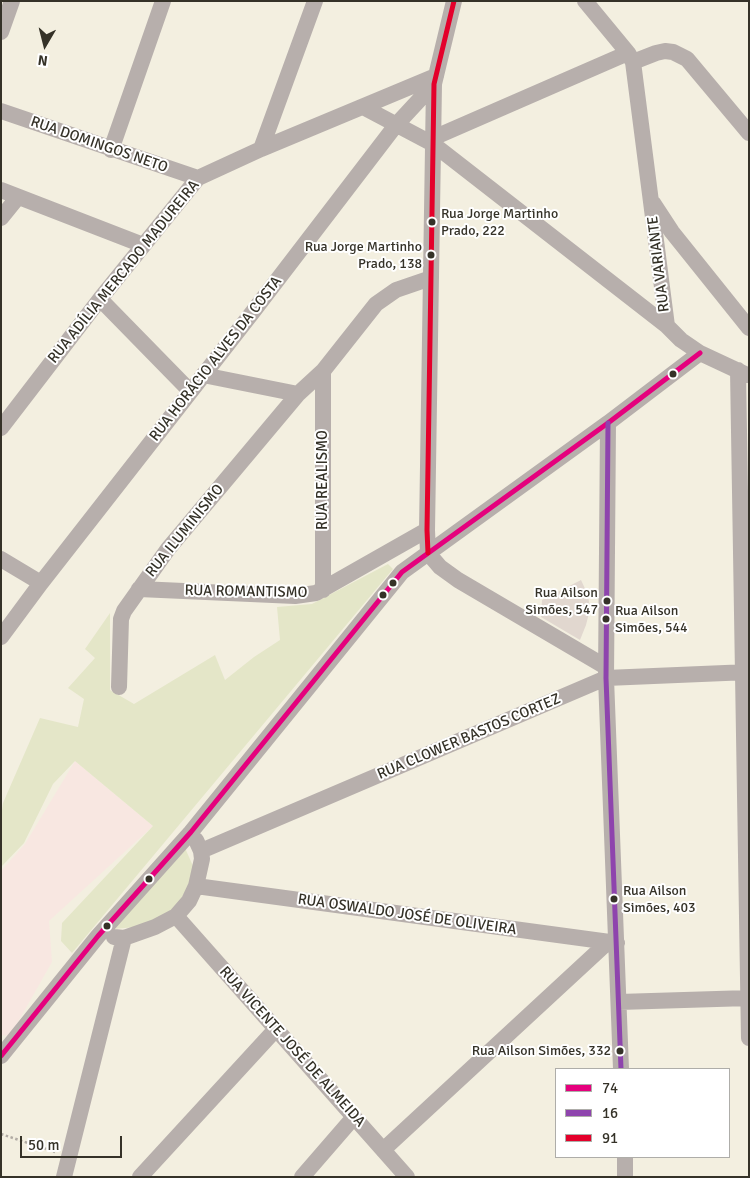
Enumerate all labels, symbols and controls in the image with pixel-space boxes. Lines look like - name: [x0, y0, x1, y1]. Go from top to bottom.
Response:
- north arrow: [20, 20, 70, 70]
- text: N: [37, 51, 49, 69]
- street label: RUA DOMINGOS NETO: [28, 113, 170, 177]
- street label: RUA ADÍLIA MERCADO MADUREIRA: [44, 177, 204, 367]
- place label: Rua Jorge Martinho Prado, 222: [441, 206, 558, 238]
- street label: RUA VARIANTE: [644, 215, 674, 313]
- marker: Rua Jorge Martinho Prado, 222: [427, 217, 437, 227]
- place label: Rua Jorge Martinho Prado, 138: [305, 239, 422, 272]
- marker: Rua Jorge Martinho Prado, 138: [426, 250, 436, 260]
- street label: RUA HORÁCIO ALVES DA COSTA: [146, 273, 286, 445]
- unlabelled marker: [668, 369, 678, 379]
- street label: RUA REALISMO: [314, 430, 332, 530]
- street label: RUA ILUMINISMO: [142, 481, 228, 581]
- unlabelled marker: [388, 578, 398, 588]
- street label: RUA ROMANTISMO: [184, 582, 308, 602]
- place label: Rua Ailson Simões, 547: [525, 585, 598, 618]
- unlabelled marker: [378, 590, 388, 600]
- marker: Rua Ailson Simões, 547: [602, 596, 612, 606]
- place label: Rua Ailson Simões, 544: [615, 603, 688, 636]
- marker: Rua Ailson Simões, 544: [601, 614, 611, 624]
- street label: RUA CLOWER BASTOS CORTEZ: [375, 690, 563, 784]
- unlabelled marker: [144, 874, 154, 884]
- place label: Rua Ailson Simões, 403: [623, 883, 696, 916]
- street label: RUA OSWALDO JOSÉ DE OLIVEIRA: [296, 891, 518, 939]
- marker: Rua Ailson Simões, 403: [609, 894, 619, 904]
- unlabelled marker: [102, 921, 112, 931]
- street label: RUA VICENTE JOSÉ DE ALMEIDA: [215, 963, 369, 1131]
- place label: Rua Ailson Simões, 332: [472, 1043, 611, 1059]
- marker: Rua Ailson Simões, 332: [615, 1046, 625, 1056]
- legend: [555, 1068, 730, 1158]
- text: 74: [602, 1079, 618, 1097]
- text: 16: [602, 1104, 618, 1122]
- scale bar: [22, 1126, 125, 1158]
- text: 91: [602, 1129, 618, 1147]
- text: 50 m: [28, 1136, 59, 1154]

